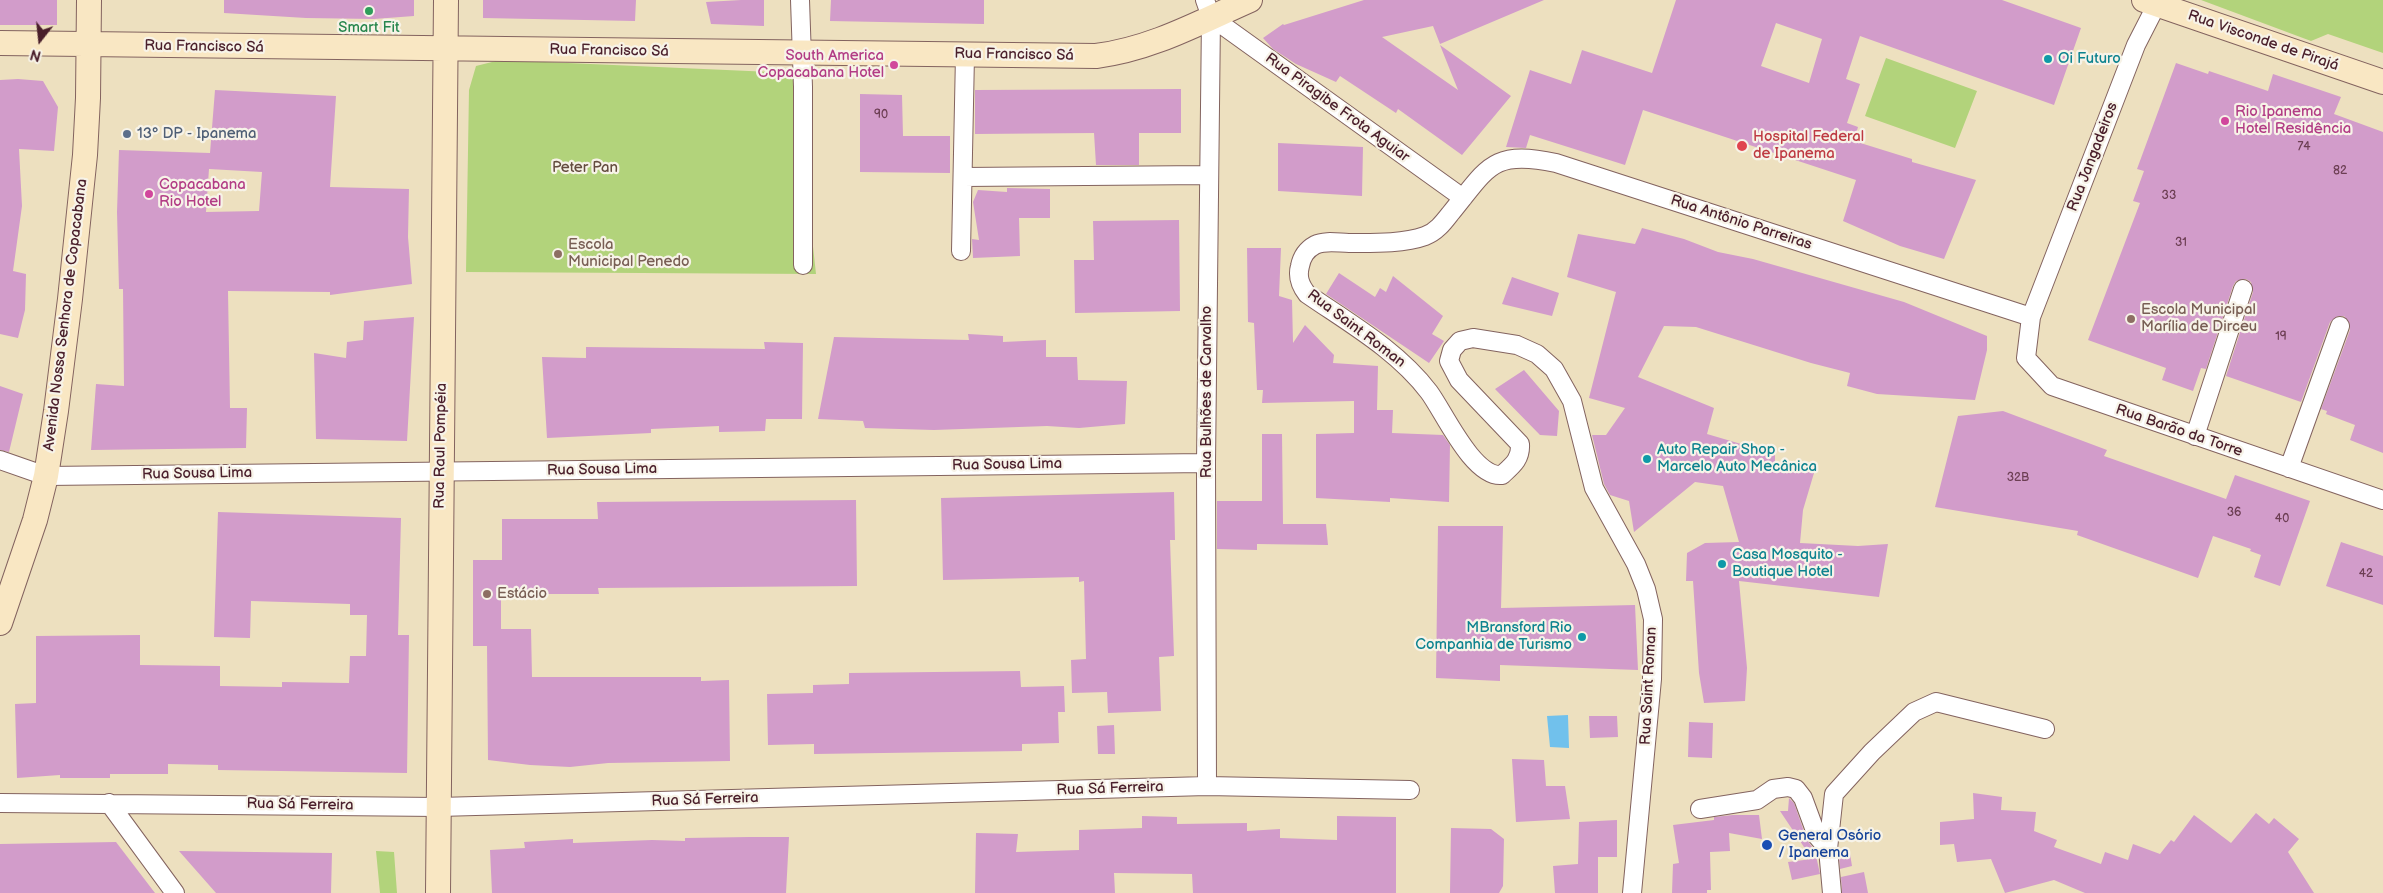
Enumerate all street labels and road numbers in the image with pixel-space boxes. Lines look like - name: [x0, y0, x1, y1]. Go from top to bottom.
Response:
- street label: Rua Visconde de Pirajá: [2185, 7, 2341, 75]
- street label: Rua Francisco Sá: [144, 37, 264, 57]
- street label: Rua Francisco Sá: [549, 41, 669, 61]
- street label: Rua Francisco Sá: [954, 45, 1074, 65]
- street label: Rua Piragibe Frota Aguiar: [1261, 50, 1413, 166]
- street label: Rua Jangadeiros: [2064, 100, 2122, 214]
- street label: Avenida Nossa Senhora de Copacabana: [40, 178, 92, 452]
- street label: Rua Antônio Parreiras: [1668, 192, 1814, 254]
- street label: Rua Saint Roman: [1303, 286, 1409, 372]
- street label: Rua Bulhões de Carvalho: [1198, 306, 1216, 478]
- street label: Rua Raul Pompéia: [431, 383, 451, 509]
- street label: Rua Barão da Torre: [2113, 401, 2245, 461]
- street label: Rua Sousa Lima: [952, 455, 1062, 475]
- street label: Rua Sousa Lima: [547, 460, 657, 480]
- street label: Rua Sousa Lima: [142, 464, 252, 484]
- street label: Rua Saint Roman: [1637, 626, 1661, 746]
- street label: Rua Sá Ferreira: [1056, 778, 1164, 800]
- street label: Rua Sá Ferreira: [651, 789, 759, 811]
- street label: Rua Sá Ferreira: [246, 795, 354, 815]

